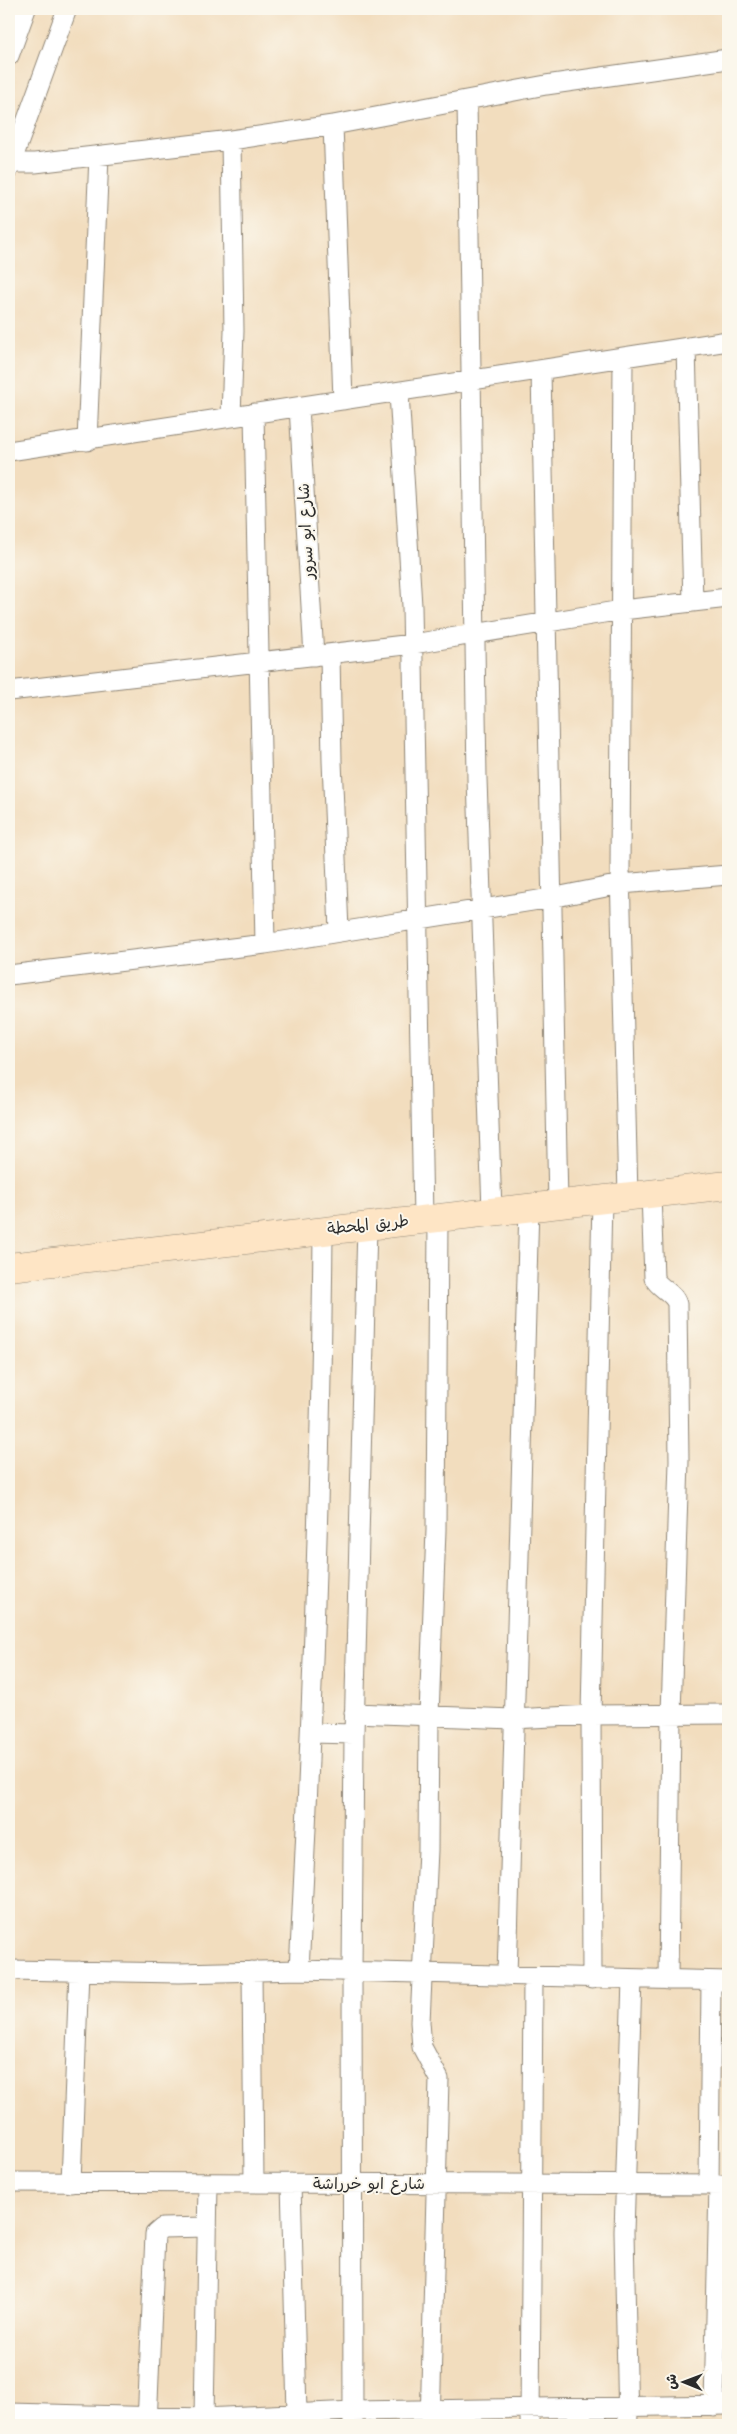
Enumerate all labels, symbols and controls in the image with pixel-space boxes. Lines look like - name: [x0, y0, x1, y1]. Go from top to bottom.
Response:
- street label: شارع ابو سرور: [293, 482, 320, 582]
- street label: طريق المحطة: [326, 1210, 410, 1240]
- street label: شارع ابو خرراشة: [313, 2173, 425, 2195]
- north arrow: [660, 2356, 710, 2406]
- text: ش: [662, 2374, 682, 2390]

